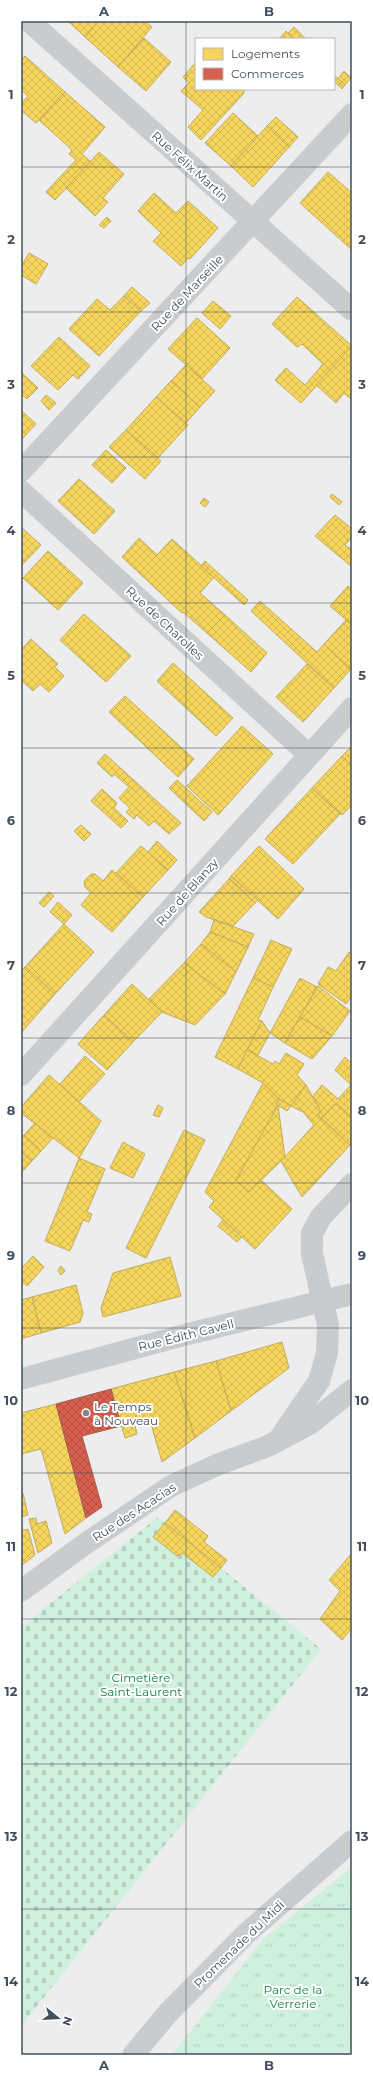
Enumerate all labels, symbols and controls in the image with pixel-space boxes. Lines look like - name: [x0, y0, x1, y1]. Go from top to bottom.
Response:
- text: A: [98, 3, 110, 19]
- text: B: [264, 3, 274, 19]
- legend: [195, 38, 335, 90]
- text: Logements: [231, 46, 300, 61]
- text: Commerces: [231, 66, 304, 81]
- text: 1: [8, 86, 14, 102]
- text: 1: [359, 86, 365, 102]
- street label: Rue Félix Martin: [149, 128, 231, 204]
- text: 2: [7, 231, 15, 247]
- text: 2: [358, 231, 366, 247]
- street label: Rue de Marseille: [148, 252, 226, 334]
- text: 3: [6, 376, 15, 392]
- text: 3: [357, 376, 366, 392]
- text: 4: [7, 522, 16, 538]
- text: 4: [358, 522, 367, 538]
- street label: Rue de Charolles: [123, 583, 207, 663]
- text: 5: [7, 667, 15, 683]
- text: 5: [358, 667, 366, 683]
- text: 6: [7, 812, 16, 828]
- text: 6: [358, 812, 367, 828]
- street label: Rue de Blanzy: [153, 855, 222, 929]
- text: 7: [7, 957, 15, 973]
- text: 7: [358, 957, 366, 973]
- text: 8: [7, 1102, 16, 1118]
- text: 8: [358, 1102, 367, 1118]
- text: 9: [7, 1247, 15, 1263]
- text: 9: [358, 1247, 366, 1263]
- street label: Rue Édith Cavell: [137, 1316, 235, 1354]
- text: 10: [4, 1392, 18, 1408]
- text: 10: [355, 1392, 369, 1408]
- place label: Le Temps à Nouveau: [94, 1399, 158, 1428]
- marker: Le Temps à Nouveau: [81, 1408, 91, 1418]
- street label: Rue des Acacias: [89, 1479, 179, 1545]
- text: 11: [6, 1538, 16, 1554]
- text: 11: [357, 1538, 367, 1554]
- park label: Cimetière Saint-Laurent: [100, 1670, 182, 1699]
- text: 12: [5, 1683, 18, 1699]
- text: 12: [356, 1683, 369, 1699]
- text: 13: [5, 1828, 18, 1844]
- text: 13: [356, 1828, 369, 1844]
- street label: Promenade du Midi: [191, 1897, 287, 1991]
- text: 14: [4, 1973, 18, 1989]
- text: 14: [355, 1973, 369, 1989]
- park label: Parc de la Verrerie: [264, 1982, 322, 2011]
- north arrow: [38, 1998, 78, 2038]
- text: N: [59, 2015, 76, 2027]
- text: A: [98, 2057, 110, 2073]
- text: B: [264, 2057, 274, 2073]

